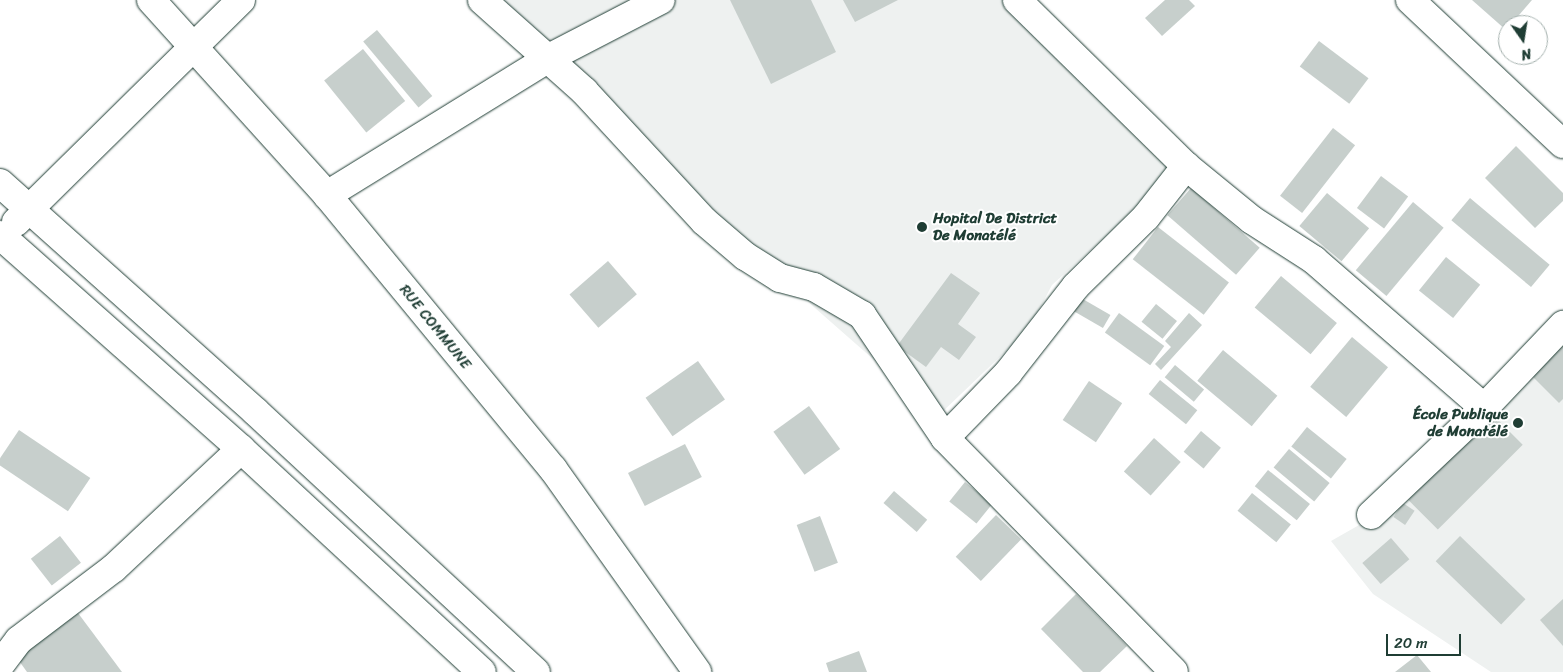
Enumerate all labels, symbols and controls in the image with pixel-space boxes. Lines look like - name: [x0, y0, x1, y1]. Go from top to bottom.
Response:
- north arrow: [1498, 15, 1548, 65]
- text: N: [1519, 41, 1534, 67]
- place label: Hopital De District De Monatélé: [933, 209, 1057, 244]
- marker: Hopital De District De Monatélé: [915, 220, 929, 234]
- street label: RUE COMMUNE: [395, 281, 475, 373]
- place label: École Publique de Monatélé: [1412, 405, 1508, 440]
- marker: École Publique de Monatélé: [1512, 417, 1524, 429]
- scale bar: [1388, 624, 1463, 656]
- text: 20 m: [1394, 630, 1428, 656]

